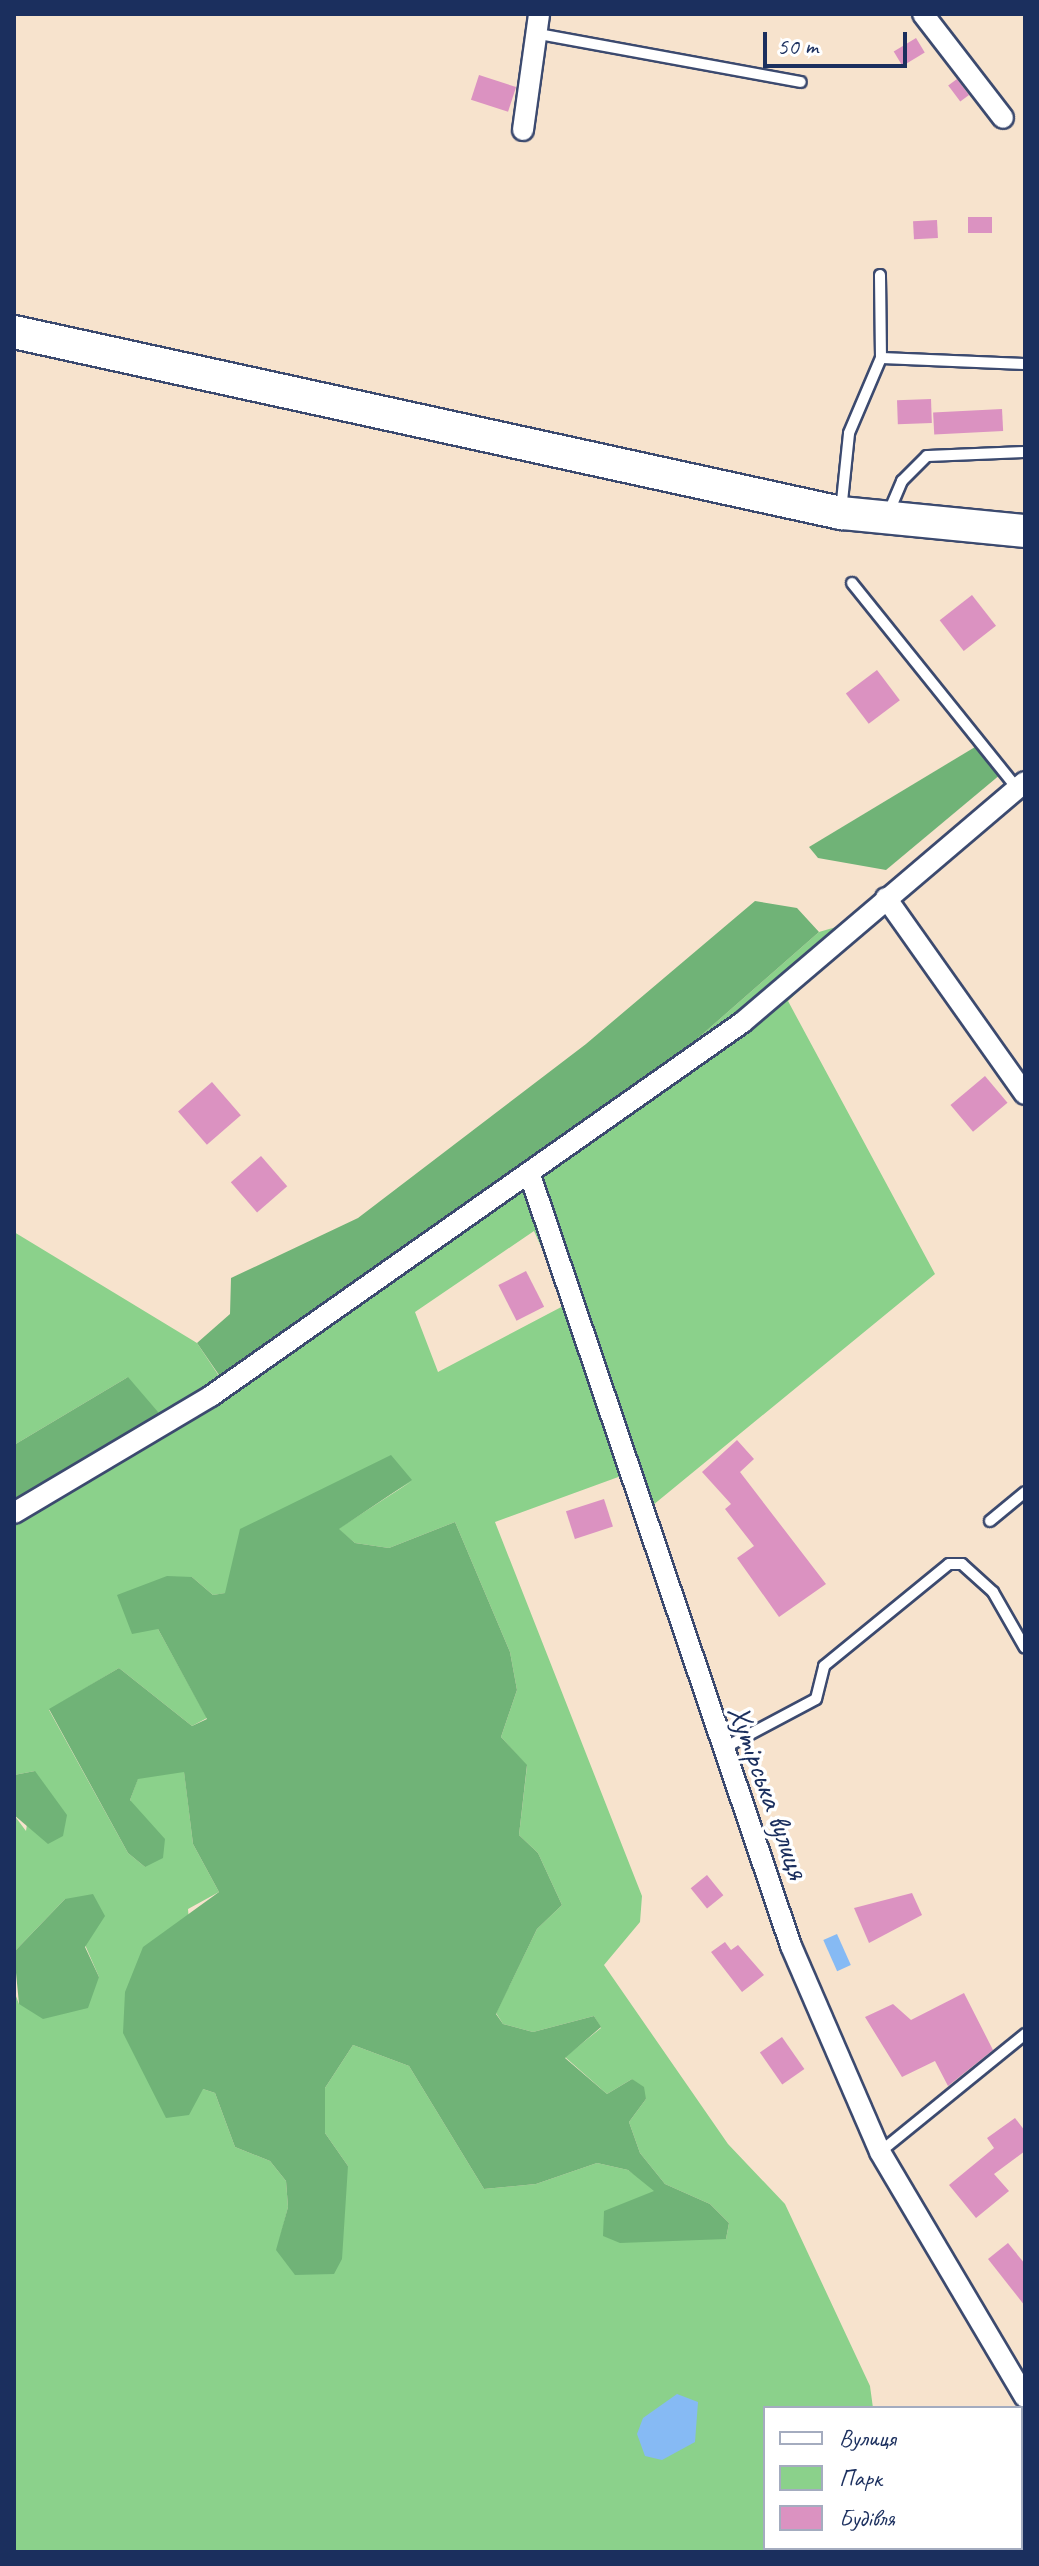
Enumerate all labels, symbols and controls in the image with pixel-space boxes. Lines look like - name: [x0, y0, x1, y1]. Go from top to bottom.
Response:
- scale bar: [767, 16, 911, 66]
- text: 50 m: [777, 31, 818, 61]
- street label: Хутірська вулиця: [719, 1699, 817, 1885]
- legend: [763, 2406, 1023, 2550]
- text: Вулиця: [839, 2423, 896, 2453]
- text: Парк: [839, 2463, 882, 2493]
- text: Будівля: [839, 2503, 895, 2533]

